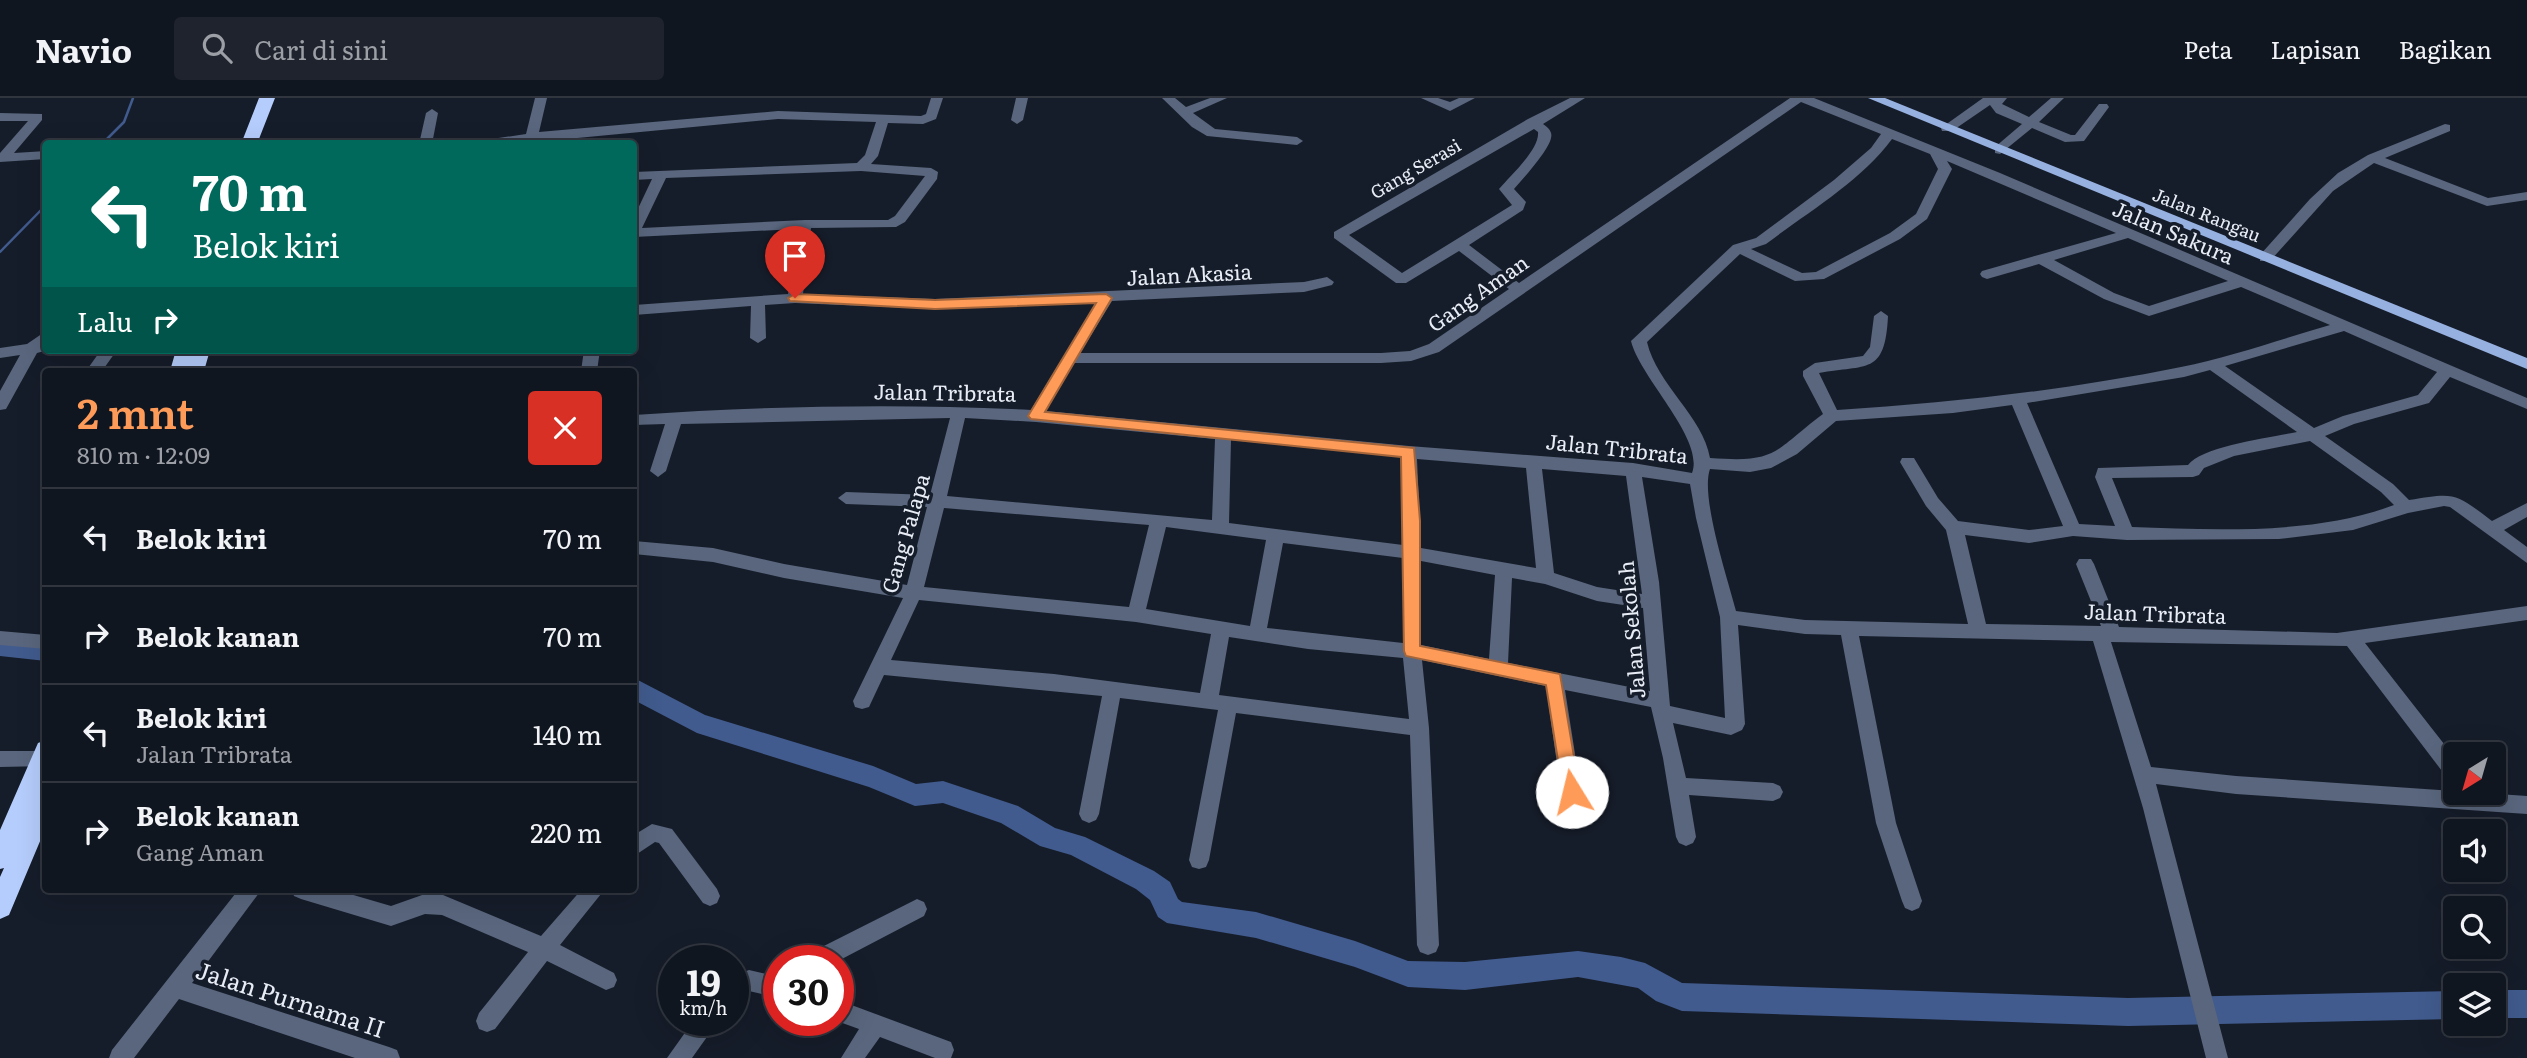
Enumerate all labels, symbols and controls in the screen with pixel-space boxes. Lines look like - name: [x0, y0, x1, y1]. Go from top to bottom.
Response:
- search box: [174, 17, 664, 80]
- text: Navio: [35, 24, 132, 73]
- icon: search: [198, 29, 236, 67]
- text: Cari di sini: [254, 29, 388, 68]
- text: Peta: [2183, 31, 2232, 66]
- text: Lapisan: [2270, 31, 2361, 66]
- text: Bagikan: [2399, 31, 2492, 66]
- street label: Gang Serasi: [1365, 131, 1465, 205]
- text: 70 m: [192, 153, 307, 226]
- icon: left: [77, 168, 168, 259]
- street label: Jalan Rangau: [2149, 180, 2265, 248]
- street label: Jalan Sakura: [2108, 191, 2240, 271]
- text: Belok kiri: [192, 220, 340, 268]
- pin: [765, 226, 825, 298]
- icon: arrive: [776, 237, 814, 275]
- street label: Gang Aman: [1420, 246, 1534, 338]
- street label: Jalan Akasia: [1125, 254, 1253, 292]
- text: Lalu: [77, 301, 132, 340]
- icon: right: [146, 301, 184, 339]
- street label: Jalan Tribrata: [873, 374, 1017, 408]
- text: 2 mnt: [77, 380, 194, 442]
- button: close: [528, 391, 602, 465]
- street label: Jalan Tribrata: [1544, 424, 1690, 470]
- text: 810 m · 12:09: [77, 437, 210, 471]
- street label: Gang Palapa: [872, 469, 936, 596]
- icon: left: [77, 518, 115, 556]
- text: Belok kiri: [136, 518, 267, 557]
- text: 70 m: [543, 518, 602, 557]
- street label: Jalan Sekolah: [1609, 560, 1651, 700]
- street label: Jalan Tribrata: [2083, 594, 2228, 630]
- icon: right: [77, 616, 115, 654]
- text: Belok kanan: [136, 616, 300, 655]
- text: 70 m: [543, 616, 602, 655]
- text: Belok kiri: [136, 697, 267, 736]
- icon: left: [77, 714, 115, 752]
- text: 140 m: [533, 714, 602, 753]
- text: Jalan Tribrata: [136, 736, 292, 770]
- north arrow: [2443, 742, 2506, 805]
- map controls: [2443, 742, 2506, 1036]
- position arrow: [1535, 755, 1609, 829]
- text: Belok kanan: [136, 795, 300, 834]
- icon: right: [77, 812, 115, 850]
- text: 220 m: [530, 812, 602, 851]
- button: sound: [2443, 819, 2506, 882]
- text: Gang Aman: [136, 834, 264, 868]
- button: search: [2443, 896, 2506, 959]
- speed limit sign: 30: [763, 945, 854, 1036]
- street label: Jalan Purnama II: [192, 951, 390, 1045]
- text: 19: [686, 955, 721, 1007]
- button: layers: [2443, 973, 2506, 1036]
- text: km/h: [680, 994, 727, 1021]

